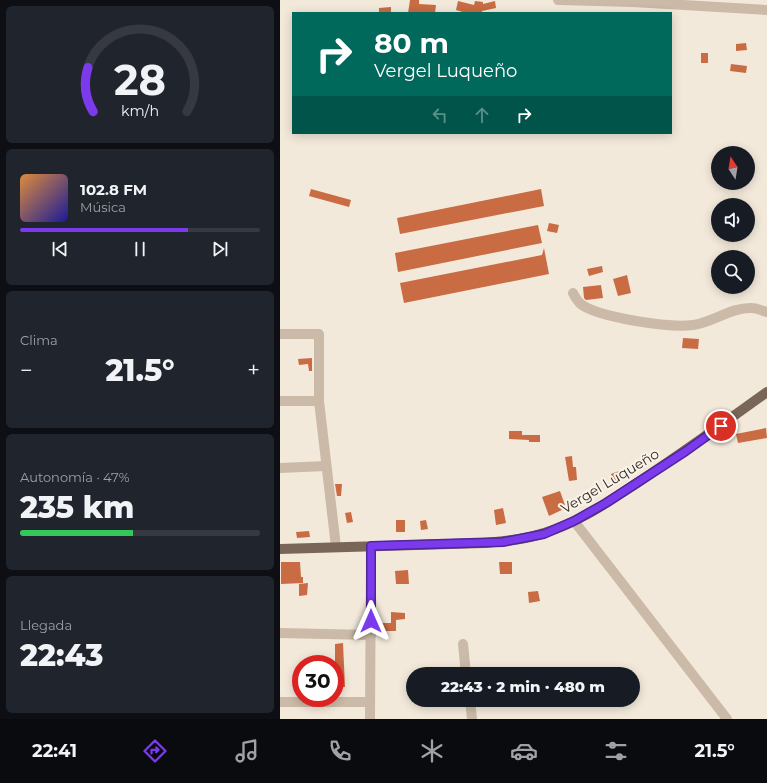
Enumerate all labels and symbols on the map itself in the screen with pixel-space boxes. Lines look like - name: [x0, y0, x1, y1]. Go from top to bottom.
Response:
- north arrow: [711, 146, 755, 190]
- pin: [704, 409, 738, 443]
- street label: Vergel Luqueño: [558, 444, 663, 517]
- position arrow: [350, 600, 392, 642]
- speed limit sign: 30: [292, 655, 344, 707]

